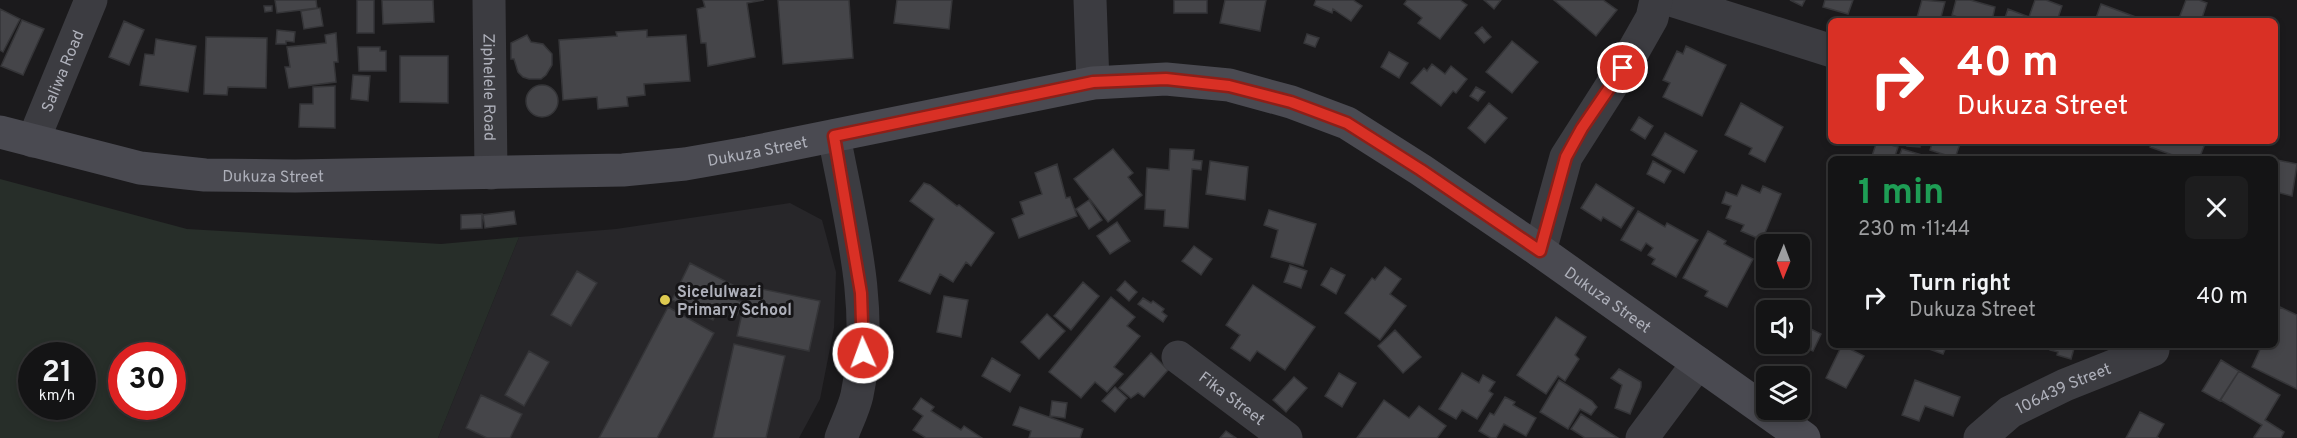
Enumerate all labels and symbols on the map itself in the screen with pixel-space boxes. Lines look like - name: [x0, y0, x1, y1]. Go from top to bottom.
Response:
- street label: Saliwa Road: [38, 28, 90, 115]
- street label: Ziphelele Road: [477, 33, 499, 141]
- pin: [1597, 42, 1648, 93]
- street label: Dukuza Street: [706, 133, 810, 172]
- street label: Dukuza Street: [222, 167, 324, 188]
- north arrow: [1756, 234, 1810, 288]
- street label: Dukuza Street: [1560, 263, 1654, 338]
- place label: Sicelulwazi Primary School: [677, 283, 792, 321]
- marker: Sicelulwazi Primary School: [658, 293, 672, 307]
- position arrow: [831, 321, 895, 385]
- speed limit sign: 30: [108, 342, 186, 420]
- street label: 106439 Street: [2013, 360, 2114, 420]
- street label: Fika Street: [1194, 368, 1268, 431]

